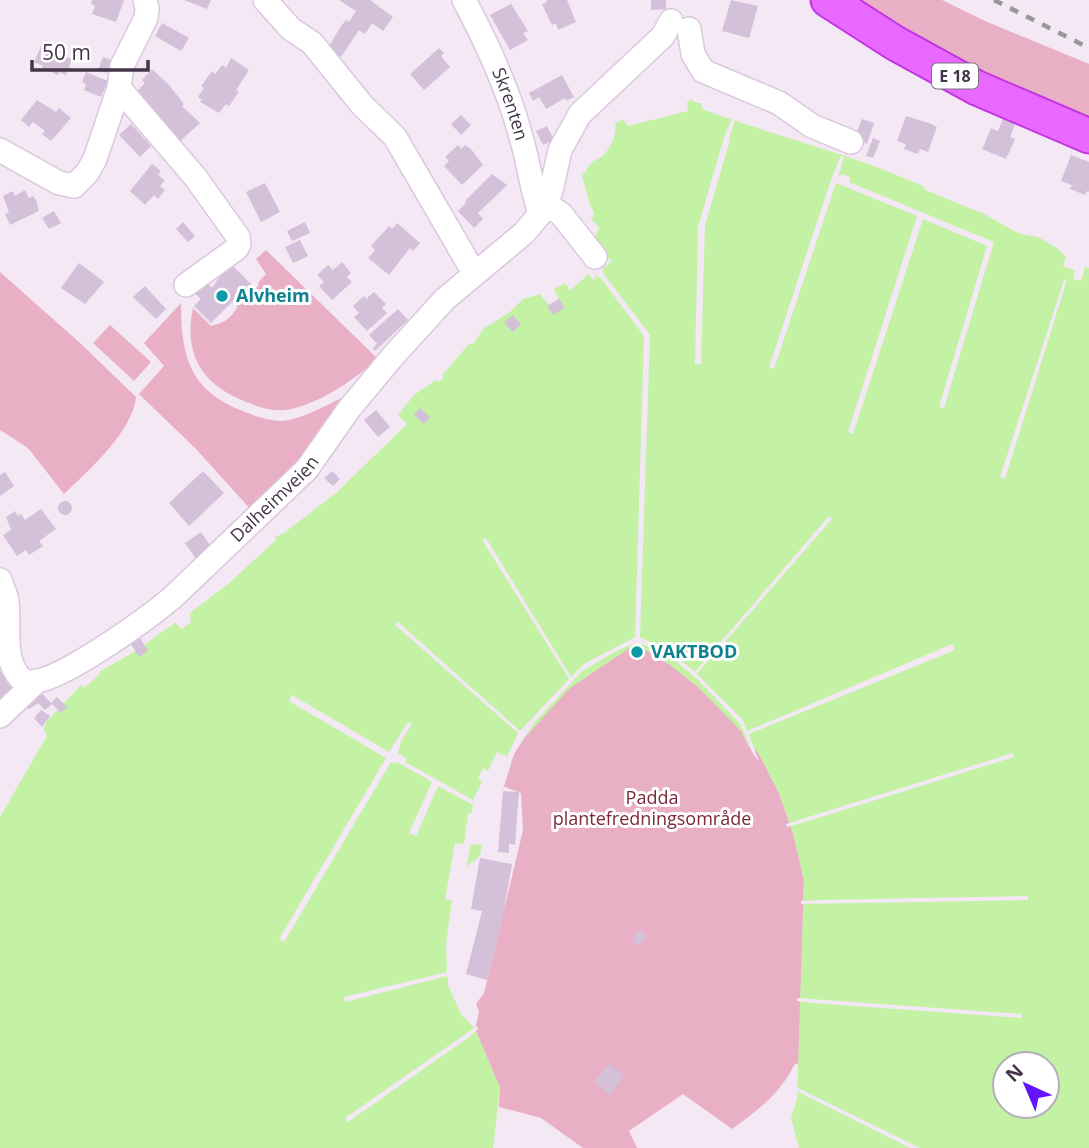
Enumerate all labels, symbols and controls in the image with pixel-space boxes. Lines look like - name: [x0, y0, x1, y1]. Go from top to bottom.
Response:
- scale bar: [32, 28, 147, 72]
- text: 50 m: [42, 38, 91, 66]
- street label: Skrenten: [487, 64, 534, 143]
- road number: E 18: [932, 64, 978, 88]
- place label: Alvheim: [236, 283, 310, 307]
- marker: Alvheim: [214, 288, 230, 304]
- street label: Dalheimveien: [225, 451, 324, 547]
- place label: VAKTBOD: [651, 639, 737, 663]
- marker: VAKTBOD: [629, 644, 645, 660]
- park label: Padda plantefredningsområde: [553, 785, 751, 830]
- north arrow: [991, 1050, 1061, 1120]
- text: N: [1000, 1058, 1029, 1087]

